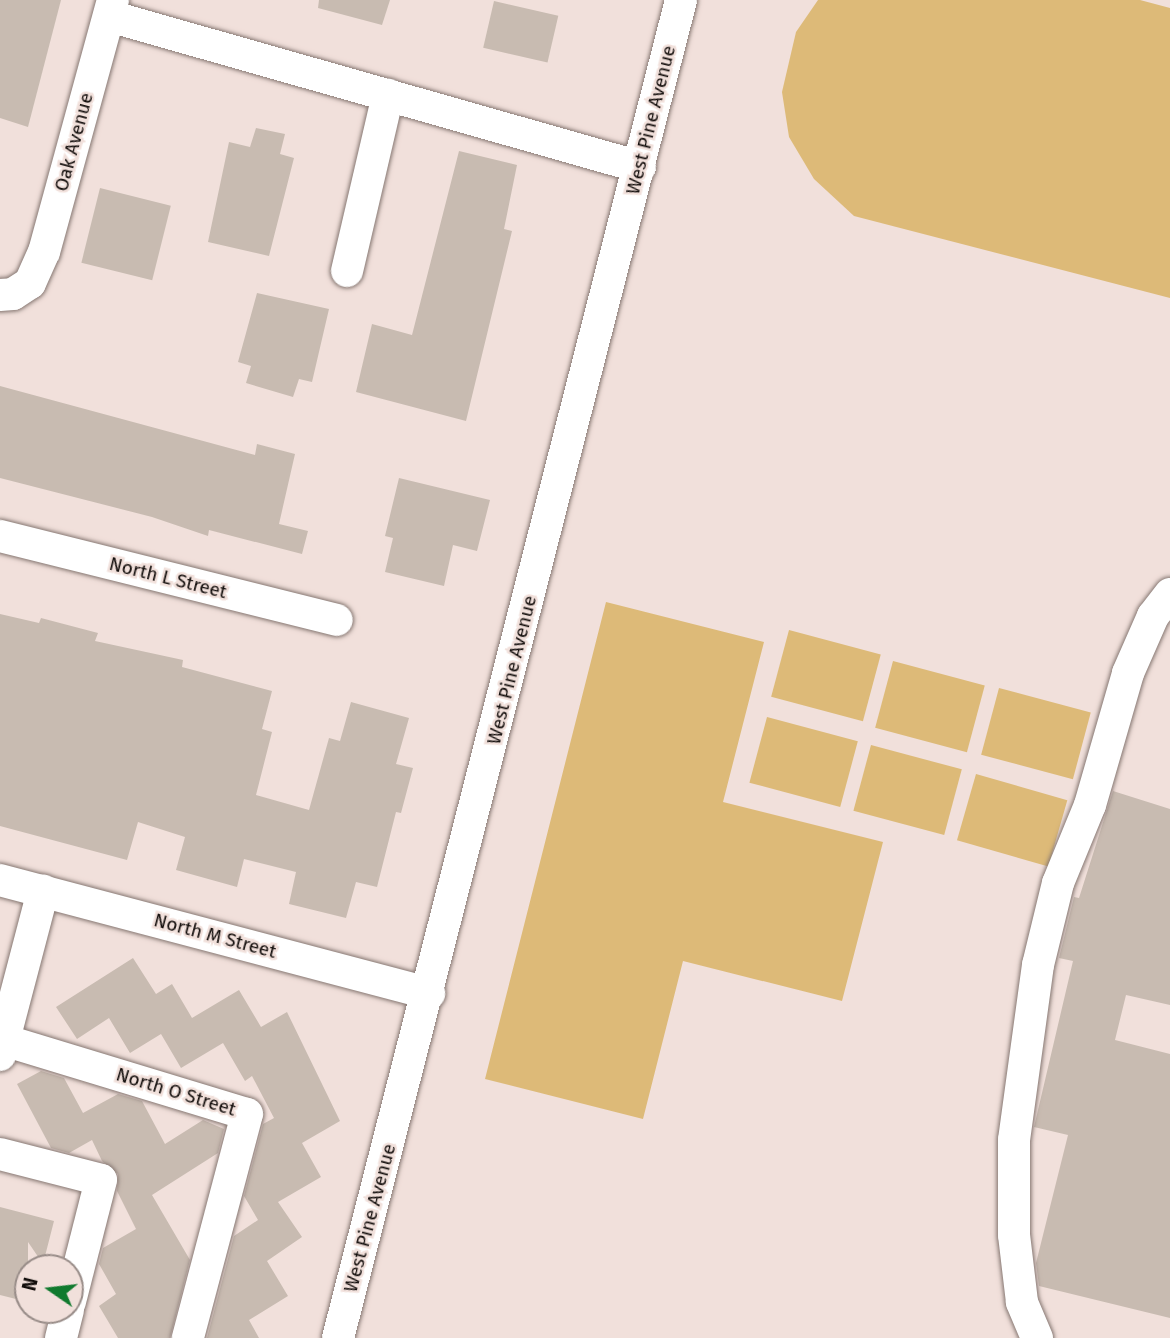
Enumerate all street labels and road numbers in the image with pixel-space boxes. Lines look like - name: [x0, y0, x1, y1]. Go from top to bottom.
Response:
- street label: West Pine Avenue: [621, 43, 681, 197]
- street label: Oak Avenue: [50, 90, 98, 194]
- street label: North L Street: [107, 552, 229, 604]
- street label: West Pine Avenue: [482, 593, 542, 747]
- street label: North M Street: [151, 909, 279, 963]
- street label: North O Street: [113, 1063, 239, 1121]
- street label: West Pine Avenue: [339, 1141, 401, 1295]

